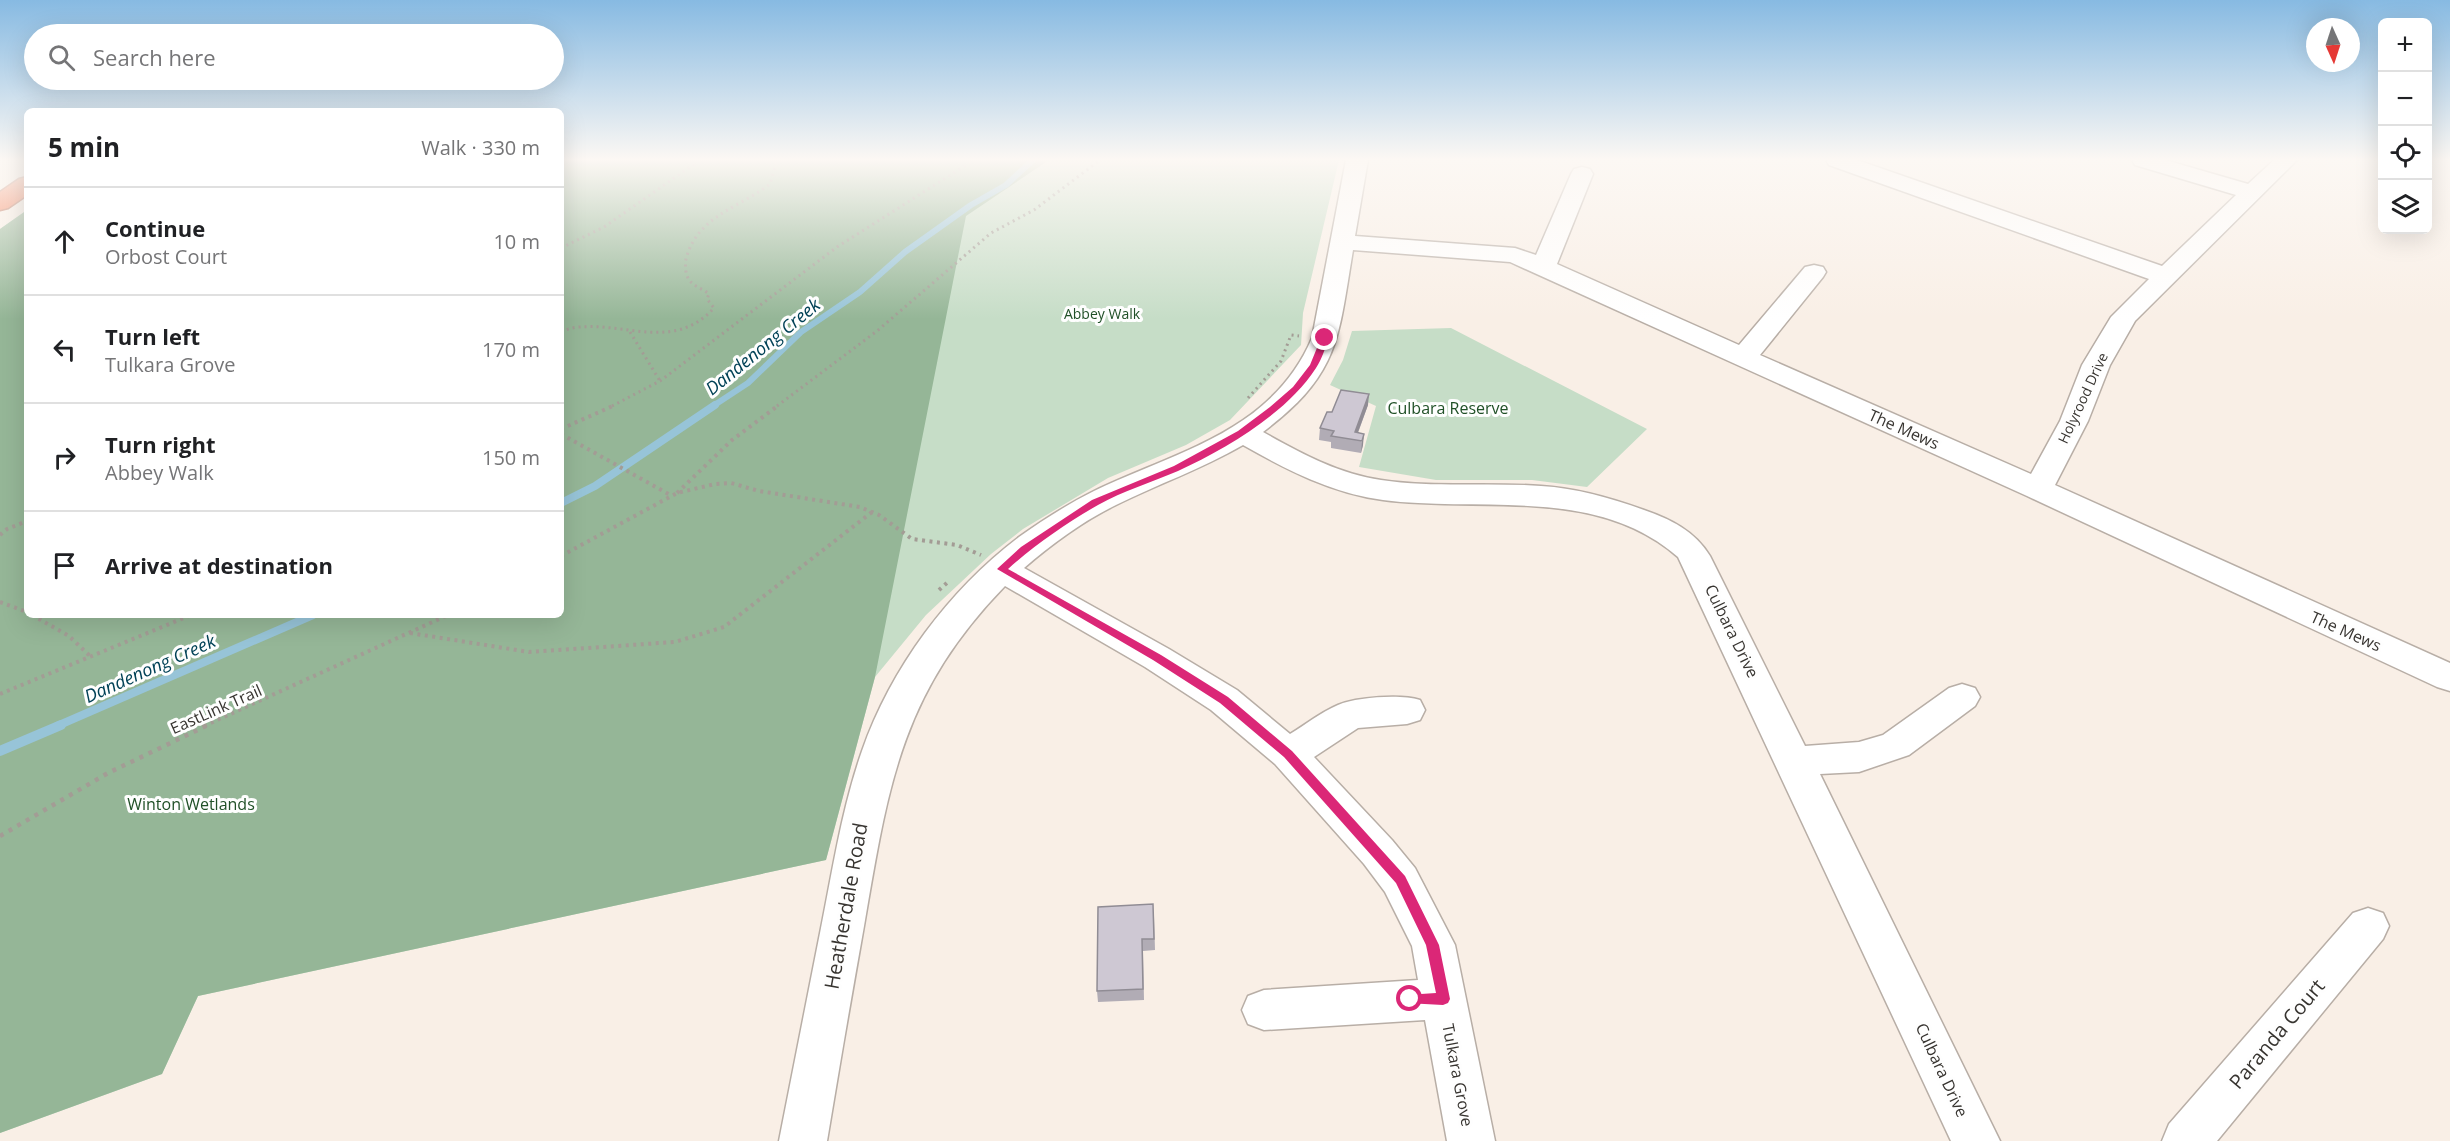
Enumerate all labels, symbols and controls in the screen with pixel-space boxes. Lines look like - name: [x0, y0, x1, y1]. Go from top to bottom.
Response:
- north arrow: [2306, 18, 2360, 72]
- map controls: [2378, 18, 2432, 234]
- button: +: [2378, 18, 2432, 72]
- search box: [24, 24, 564, 90]
- icon: search: [45, 41, 78, 74]
- text: Search here: [93, 42, 216, 72]
- button: −: [2378, 72, 2432, 126]
- button: locate: [2378, 126, 2432, 180]
- text: 5 min: [48, 129, 120, 165]
- text: Walk · 330 m: [421, 134, 540, 161]
- button: layers: [2378, 180, 2432, 234]
- text: Continue: [105, 213, 205, 243]
- icon: ahead: [48, 225, 81, 258]
- text: 10 m: [493, 228, 540, 255]
- text: Orbost Court: [105, 243, 227, 270]
- water label: Dandenong Creek: [700, 292, 826, 400]
- park label: Abbey Walk: [1064, 304, 1141, 323]
- text: Turn left: [105, 321, 200, 351]
- route end: [1311, 324, 1337, 350]
- icon: left: [48, 333, 81, 366]
- text: 170 m: [482, 336, 540, 363]
- street label: Holyrood Drive: [2053, 349, 2112, 446]
- text: Tulkara Grove: [105, 351, 235, 378]
- park label: Culbara Reserve: [1387, 397, 1509, 419]
- street label: The Mews: [1865, 404, 1943, 454]
- text: Turn right: [105, 429, 216, 459]
- icon: right: [48, 441, 81, 474]
- text: 150 m: [482, 444, 540, 471]
- text: Abbey Walk: [105, 459, 214, 486]
- icon: arrive: [48, 549, 81, 582]
- text: Arrive at destination: [105, 550, 333, 580]
- street label: Culbara Drive: [1700, 581, 1764, 681]
- street label: The Mews: [2307, 606, 2385, 656]
- water label: Dandenong Creek: [80, 628, 220, 708]
- street label: EastLink Trail: [167, 679, 265, 739]
- park label: Winton Wetlands: [127, 793, 255, 815]
- street label: Heatherdale Road: [818, 821, 873, 991]
- street label: Paranda Court: [2223, 973, 2330, 1094]
- route start: [1396, 985, 1422, 1011]
- street label: Culbara Drive: [1911, 1019, 1973, 1121]
- street label: Tulkara Grove: [1437, 1022, 1479, 1128]

